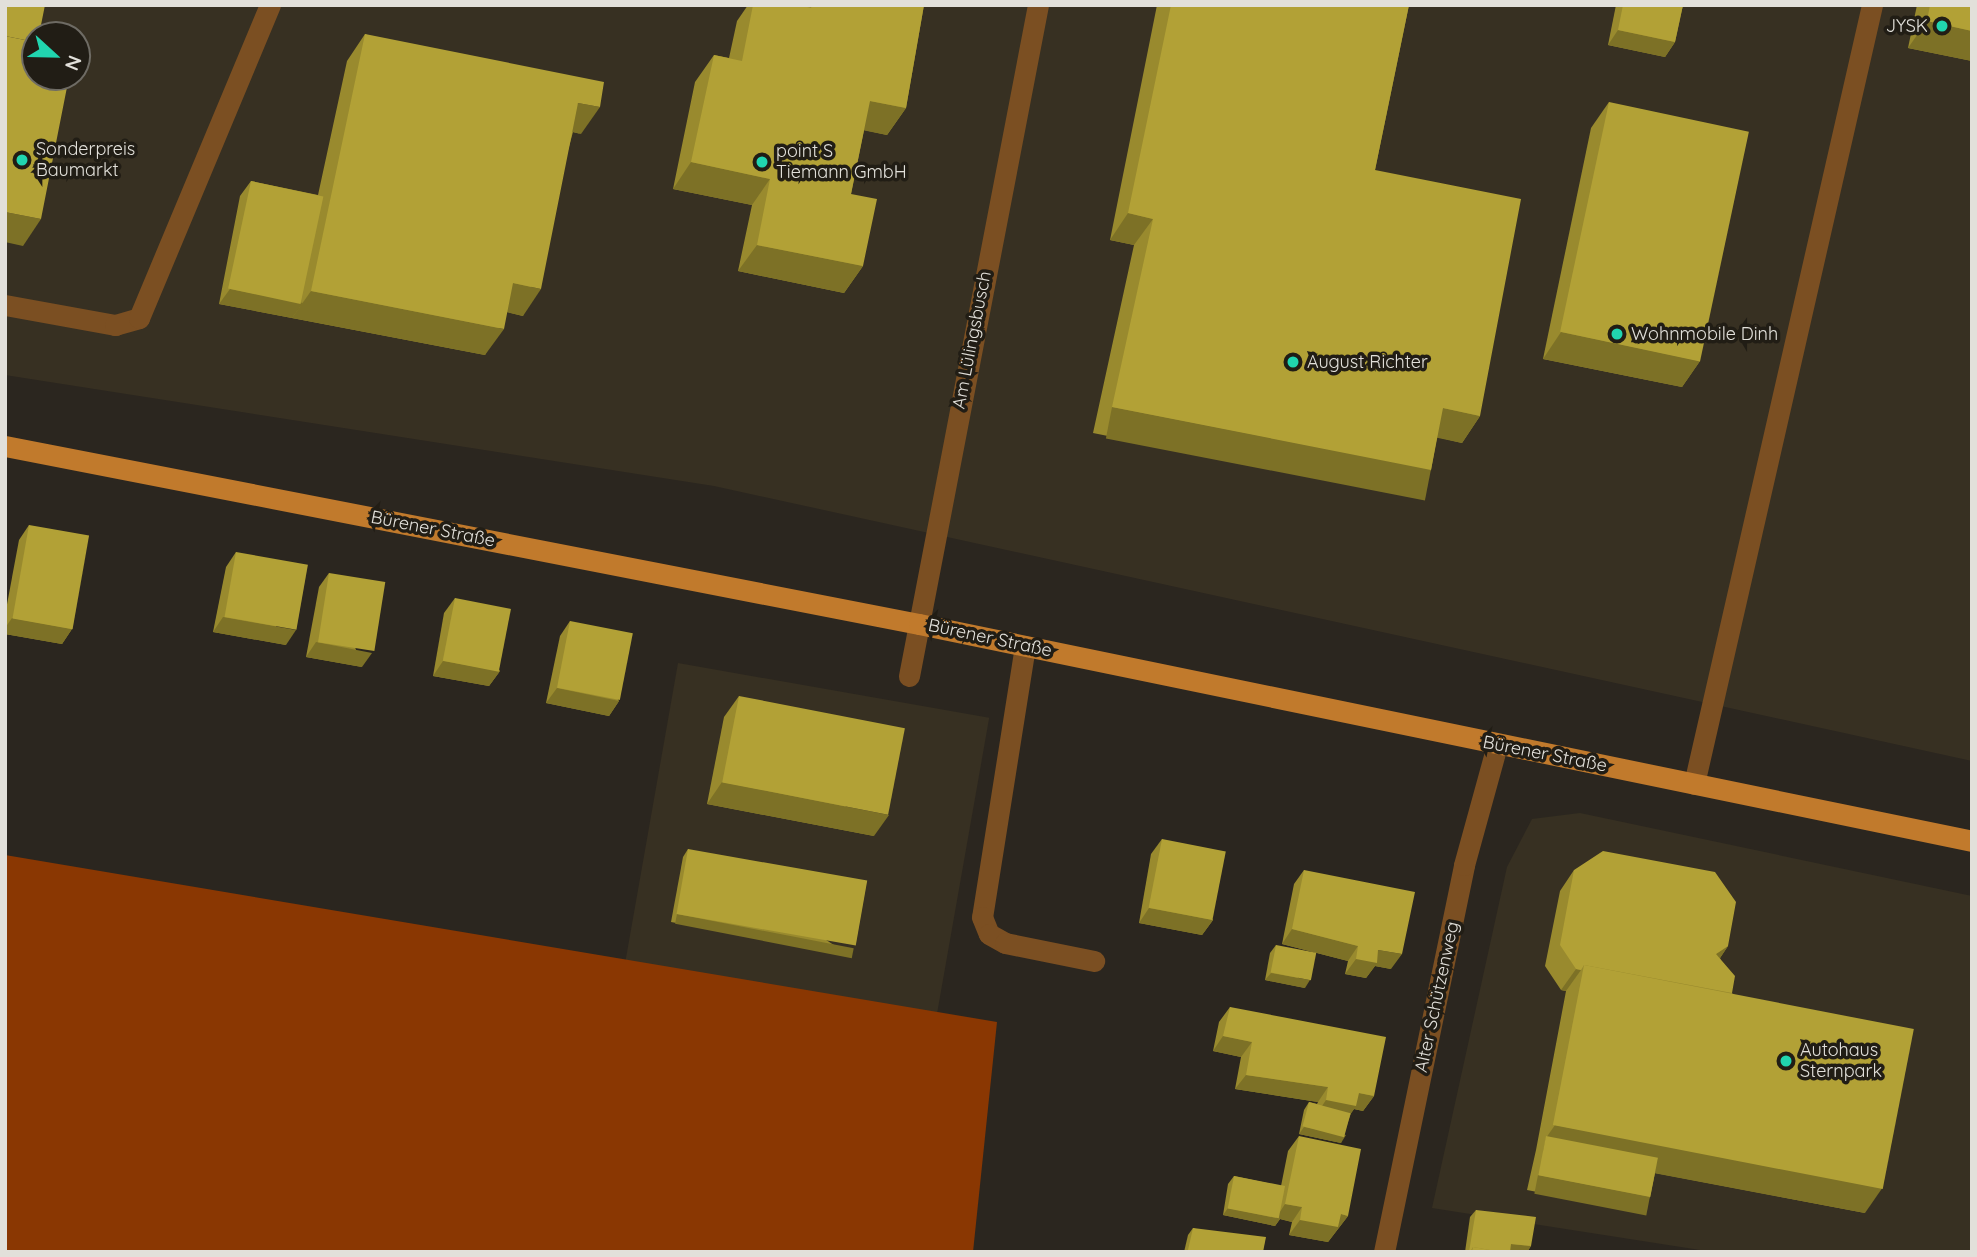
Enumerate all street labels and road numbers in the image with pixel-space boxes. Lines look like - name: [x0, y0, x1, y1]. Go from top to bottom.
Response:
- street label: Am Lülingsbusch: [948, 269, 996, 411]
- street label: Bürener Straße: [369, 506, 497, 552]
- street label: Bürener Straße: [926, 614, 1054, 662]
- street label: Bürener Straße: [1481, 731, 1609, 777]
- street label: Alter Schützenweg: [1410, 920, 1464, 1074]

